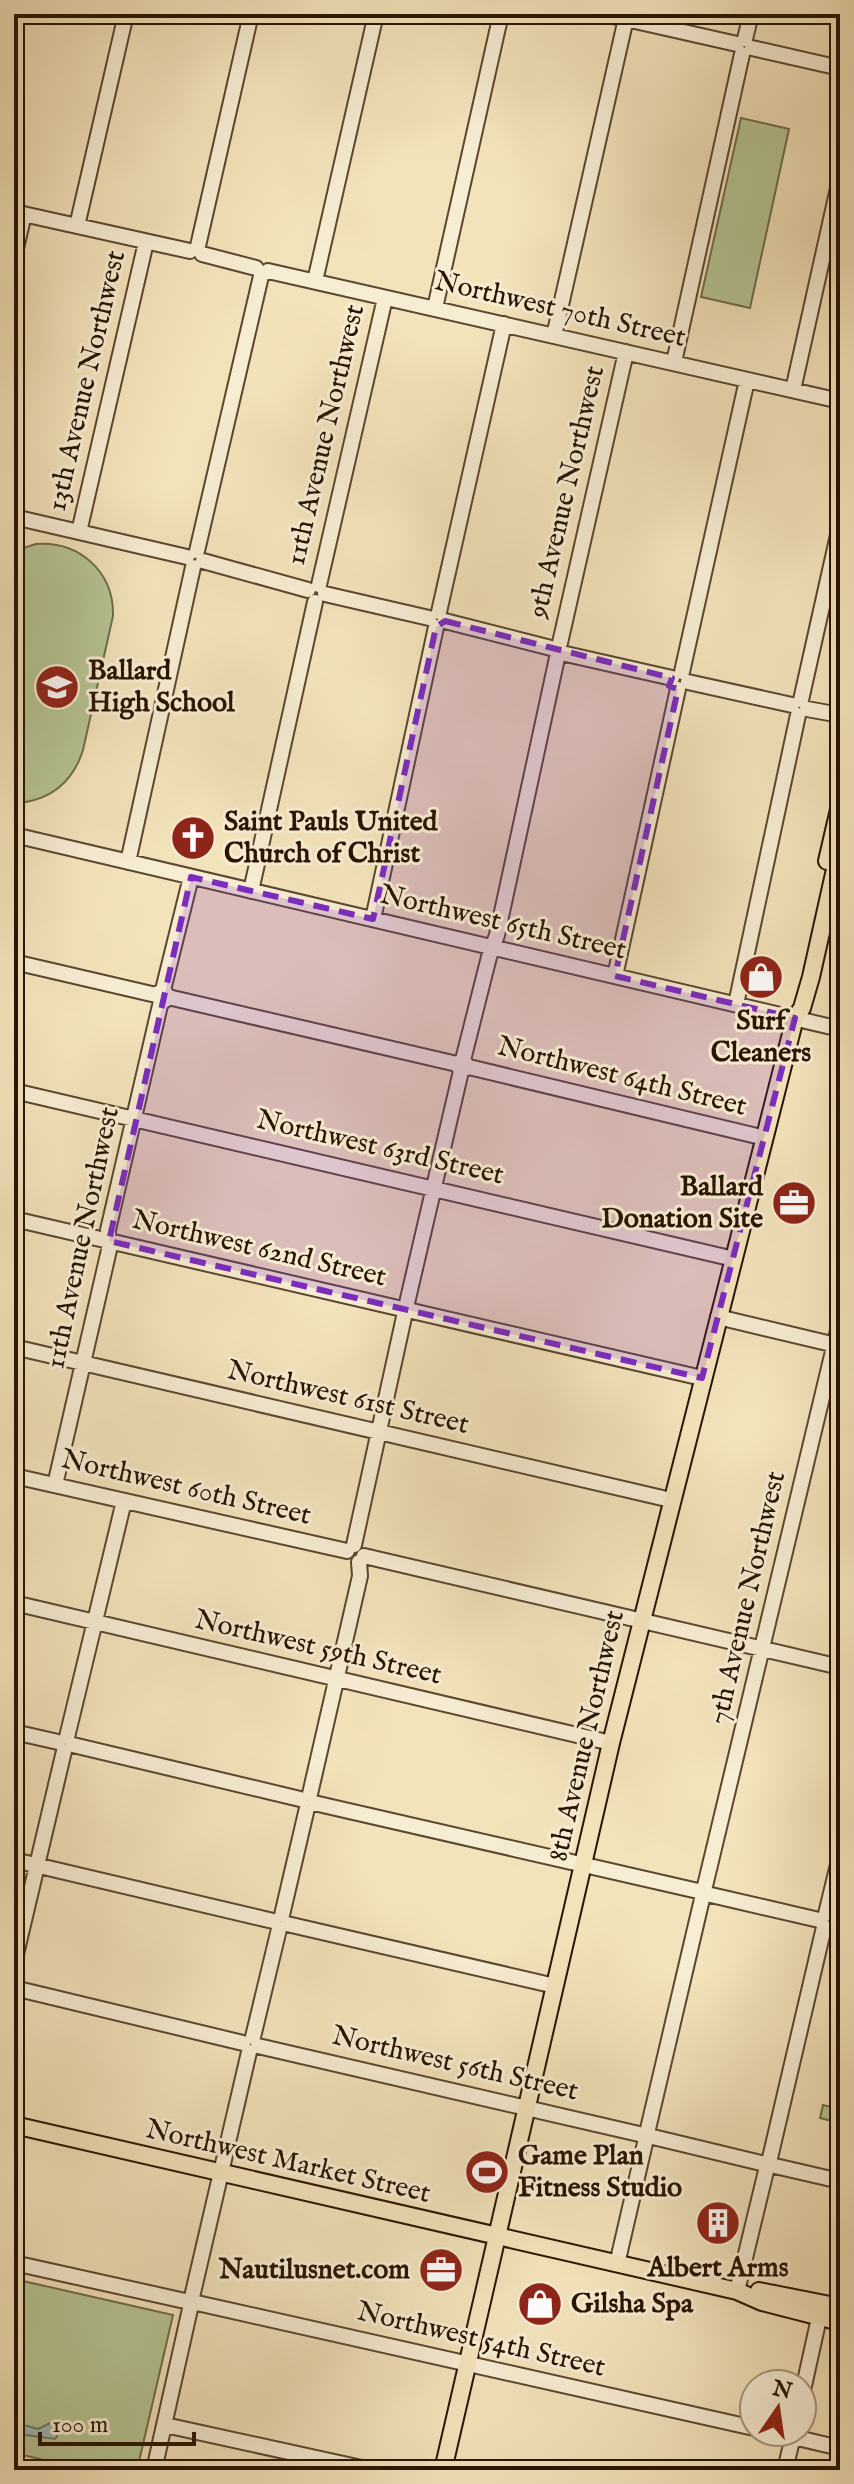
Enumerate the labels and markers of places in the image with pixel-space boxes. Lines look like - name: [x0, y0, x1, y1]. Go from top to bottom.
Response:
- place label: Ballard High School: [88, 654, 236, 721]
- school or university icon: Ballard High School: [33, 663, 81, 711]
- place label: Saint Pauls United Church of Christ: [224, 805, 439, 872]
- church icon: Saint Pauls United Church of Christ: [169, 814, 217, 862]
- shop icon: Surf Cleaners: [737, 953, 785, 1001]
- place label: Surf Cleaners: [711, 1004, 811, 1071]
- place label: Ballard Donation Site: [601, 1170, 764, 1237]
- office icon: Ballard Donation Site: [770, 1179, 818, 1227]
- place label: Game Plan Fitness Studio: [518, 2139, 682, 2206]
- sports icon: Game Plan Fitness Studio: [463, 2148, 511, 2196]
- building icon: Albert Arms: [694, 2199, 742, 2247]
- office icon: Nautilusnet.com: [417, 2246, 465, 2294]
- place label: Albert Arms: [646, 2251, 789, 2286]
- place label: Nautilusnet.com: [218, 2253, 410, 2288]
- shop icon: Gilsha Spa: [516, 2280, 564, 2328]
- place label: Gilsha Spa: [571, 2287, 694, 2322]

